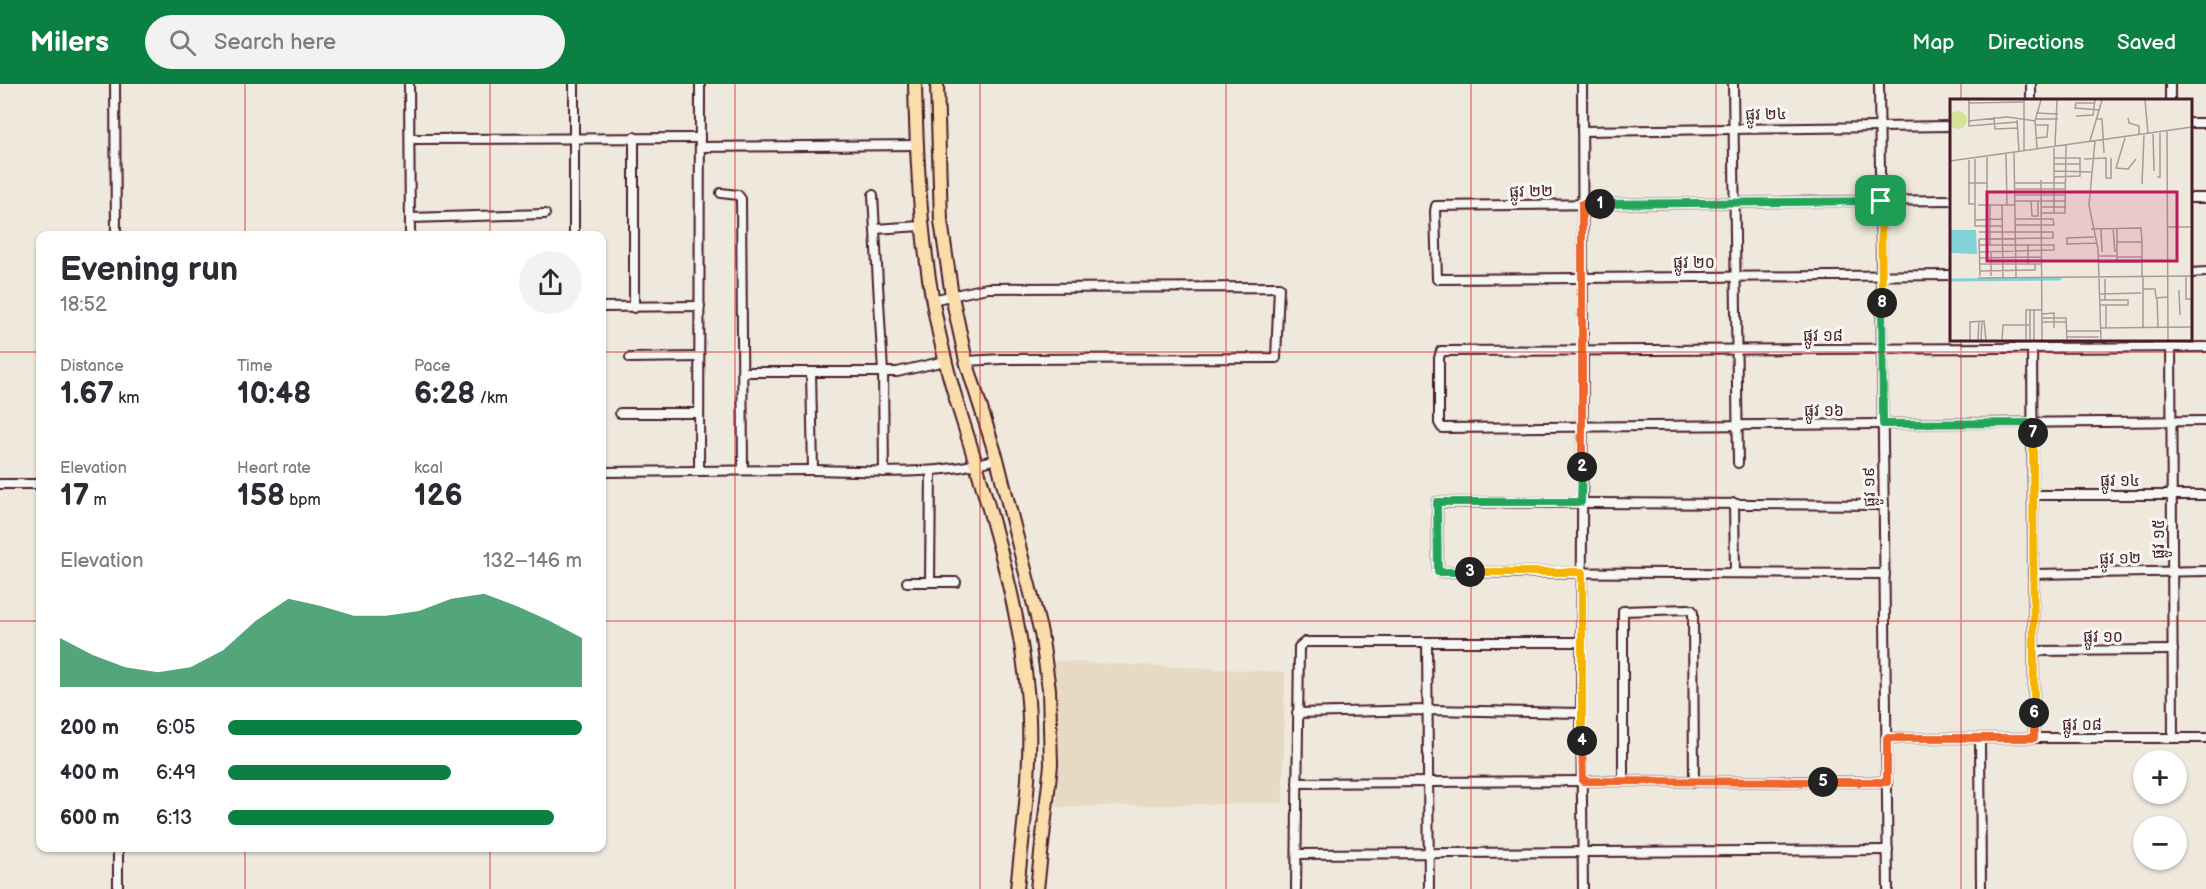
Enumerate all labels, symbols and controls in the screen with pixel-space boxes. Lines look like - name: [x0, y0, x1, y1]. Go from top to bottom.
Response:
- search box: [145, 15, 565, 69]
- text: Milers: [30, 26, 109, 59]
- icon: search: [166, 26, 199, 59]
- text: Search here: [214, 29, 336, 56]
- text: Map: [1912, 30, 1955, 55]
- text: Directions: [1988, 30, 2084, 55]
- text: Saved: [2117, 30, 2176, 55]
- inset map: [1950, 99, 2191, 340]
- street label: ផ្លូវ ២៤: [1745, 105, 1787, 129]
- pin: [1855, 175, 1906, 226]
- street label: ផ្លូវ ២២: [1509, 182, 1553, 206]
- icon: arrive: [1864, 184, 1897, 217]
- pin: 1: [1585, 189, 1615, 219]
- text: 1: [1597, 194, 1603, 213]
- text: Evening run: [60, 250, 238, 290]
- button: share: [519, 251, 582, 314]
- street label: ផ្លូវ ២០: [1673, 254, 1715, 276]
- pin: 8: [1867, 288, 1897, 318]
- text: 18:52: [60, 293, 107, 317]
- text: 8: [1877, 293, 1887, 312]
- street label: ផ្លូវ ១៨: [1803, 327, 1843, 349]
- text: Distance: [60, 357, 124, 376]
- text: Time: [237, 357, 272, 376]
- text: Pace: [414, 357, 450, 376]
- text: 1.67: [60, 376, 114, 412]
- text: 10:48: [237, 376, 311, 412]
- text: 6:28: [414, 376, 475, 412]
- text: km: [114, 389, 139, 408]
- text: /km: [475, 389, 508, 408]
- street label: ផ្លូវ ១៦: [1804, 402, 1844, 424]
- pin: 7: [2018, 418, 2048, 448]
- text: 7: [2029, 423, 2037, 442]
- pin: 2: [1567, 452, 1597, 482]
- text: 2: [1577, 457, 1587, 476]
- text: Elevation: [60, 459, 127, 478]
- text: Heart rate: [237, 459, 311, 478]
- text: kcal: [414, 459, 443, 478]
- street label: ផ្លូវ ១៩: [1860, 467, 1884, 507]
- street label: ផ្លូវ ១៤: [2100, 472, 2140, 494]
- text: 17: [60, 478, 89, 514]
- text: 158: [237, 478, 285, 514]
- text: 126: [414, 478, 463, 514]
- text: m: [89, 491, 107, 510]
- text: bpm: [285, 491, 321, 510]
- street label: ផ្លូវ ១៥: [2150, 519, 2172, 559]
- text: Elevation: [60, 549, 143, 573]
- text: 132–146 m: [483, 549, 582, 573]
- street label: ផ្លូវ ១២: [2099, 549, 2141, 573]
- pin: 3: [1455, 557, 1485, 587]
- text: 3: [1465, 562, 1475, 581]
- street label: ផ្លូវ ១០: [2083, 628, 2123, 650]
- pin: 6: [2019, 698, 2049, 728]
- text: 6: [2029, 703, 2039, 722]
- text: 200 m: [60, 716, 119, 740]
- text: 6:05: [156, 716, 195, 740]
- street label: ផ្លូវ ០៨: [2062, 716, 2102, 738]
- pin: 4: [1567, 726, 1597, 756]
- text: 4: [1577, 731, 1587, 750]
- map controls: [2133, 750, 2187, 870]
- button: +: [2133, 750, 2187, 804]
- text: 400 m: [60, 761, 119, 785]
- text: 6:49: [156, 761, 196, 785]
- pin: 5: [1808, 767, 1838, 797]
- text: 5: [1818, 772, 1828, 791]
- text: 600 m: [60, 806, 120, 830]
- text: 6:13: [156, 806, 192, 830]
- button: −: [2133, 816, 2187, 870]

